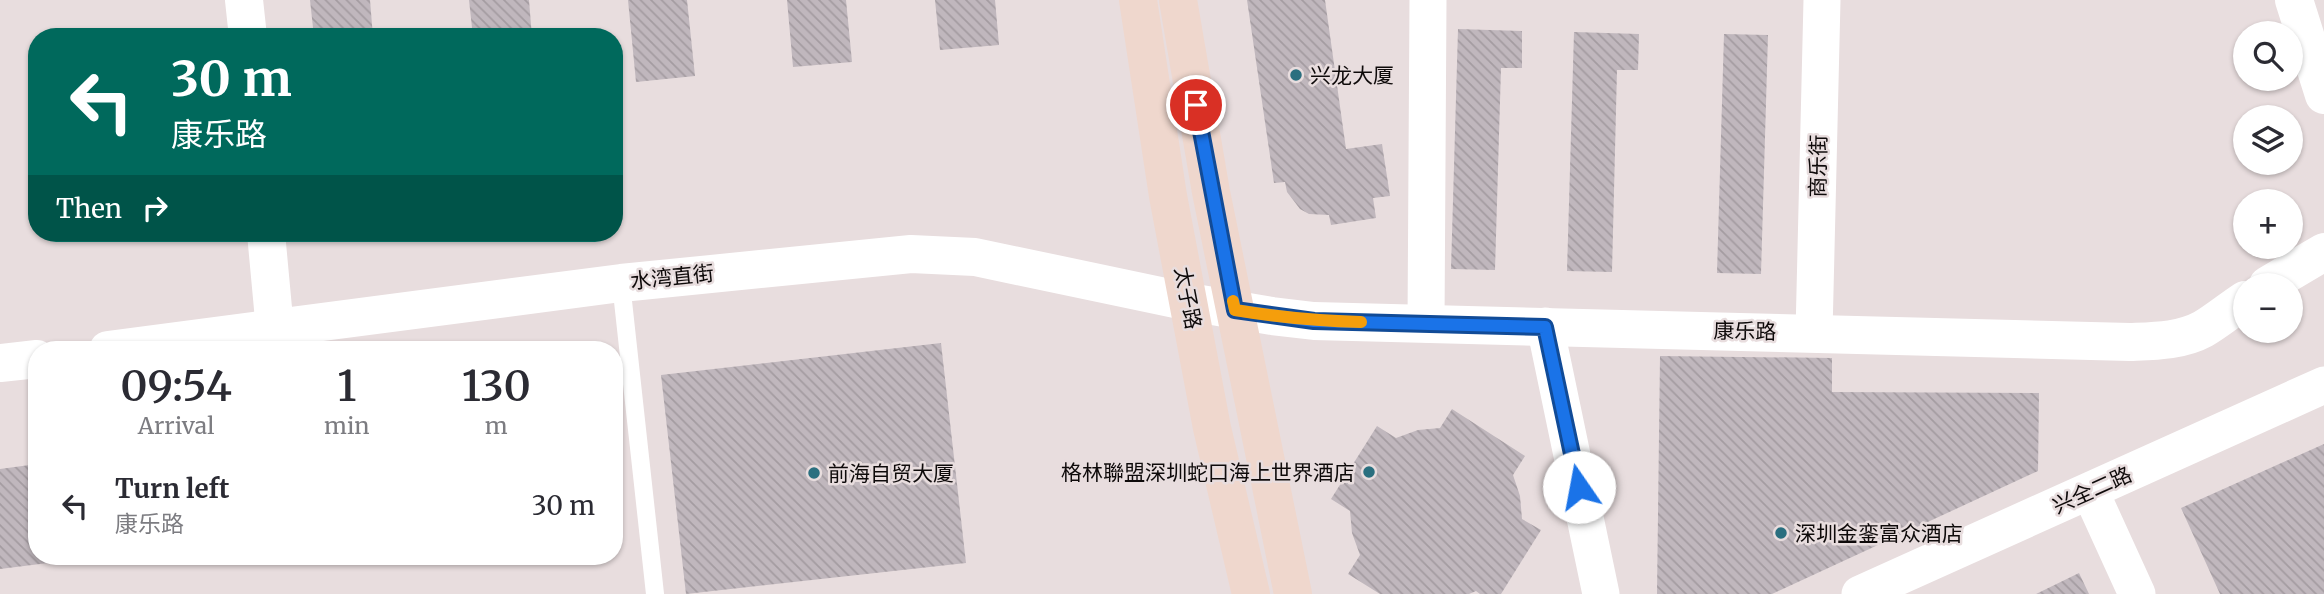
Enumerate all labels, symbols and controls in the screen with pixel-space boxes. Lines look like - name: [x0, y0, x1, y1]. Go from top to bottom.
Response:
- map controls: [2233, 21, 2303, 343]
- button: search: [2233, 21, 2303, 91]
- text: 30 m: [171, 48, 292, 109]
- icon: left: [56, 56, 147, 147]
- place label: 兴龙大厦: [1310, 62, 1394, 89]
- marker: 兴龙大厦: [1288, 67, 1304, 83]
- pin: [1166, 75, 1226, 135]
- icon: arrive: [1177, 86, 1215, 124]
- button: layers: [2233, 105, 2303, 175]
- text: 康乐路: [171, 115, 267, 155]
- street label: 商乐街: [1804, 134, 1832, 198]
- icon: right: [136, 189, 174, 227]
- button: +: [2233, 189, 2303, 259]
- text: Then: [56, 192, 122, 225]
- street label: 水湾直街: [629, 259, 715, 295]
- street label: 太子路: [1169, 265, 1207, 331]
- button: −: [2233, 273, 2303, 343]
- street label: 康乐路: [1713, 317, 1777, 345]
- text: 09:54: [120, 360, 232, 412]
- text: 1: [337, 360, 356, 412]
- text: 130: [462, 360, 531, 412]
- text: Arrival: [138, 411, 214, 440]
- text: min: [324, 411, 370, 440]
- text: m: [485, 411, 508, 440]
- position arrow: [1542, 450, 1616, 524]
- place label: 格林聯盟深圳蛇口海上世界酒店: [1061, 459, 1355, 486]
- place label: 前海自贸大厦: [828, 460, 954, 487]
- street label: 兴全二路: [2048, 461, 2136, 519]
- marker: 格林聯盟深圳蛇口海上世界酒店: [1361, 464, 1377, 480]
- marker: 前海自贸大厦: [806, 465, 822, 481]
- text: Turn left: [115, 472, 229, 505]
- icon: left: [56, 487, 94, 525]
- text: 30 m: [532, 489, 595, 522]
- text: 康乐路: [115, 509, 184, 538]
- place label: 深圳金銮富众酒店: [1795, 520, 1963, 547]
- marker: 深圳金銮富众酒店: [1773, 525, 1789, 541]

